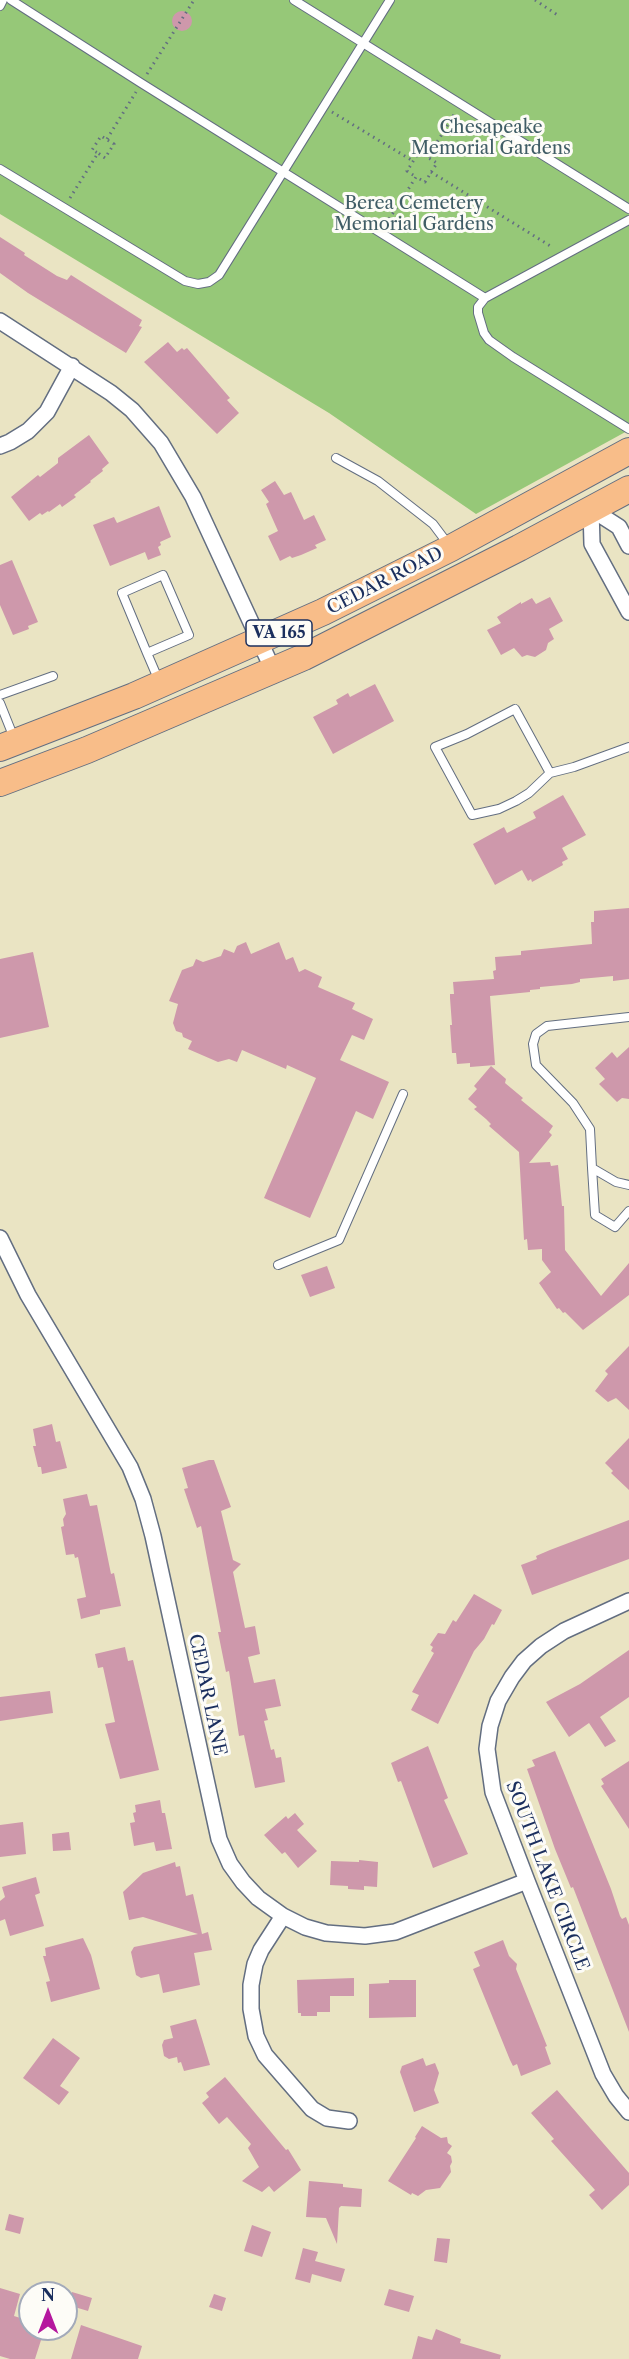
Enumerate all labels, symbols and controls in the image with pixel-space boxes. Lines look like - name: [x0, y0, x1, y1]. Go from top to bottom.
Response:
- park label: Chesapeake Memorial Gardens: [411, 117, 571, 160]
- park label: Berea Cemetery Memorial Gardens: [334, 193, 494, 236]
- street label: CEDAR ROAD: [324, 543, 446, 619]
- road number: VA 165: [246, 620, 312, 646]
- street label: CEDAR LANE: [184, 1632, 230, 1758]
- street label: SOUTH LAKE CIRCLE: [501, 1778, 593, 1974]
- north arrow: [18, 2281, 78, 2341]
- text: N: [41, 2285, 55, 2305]

